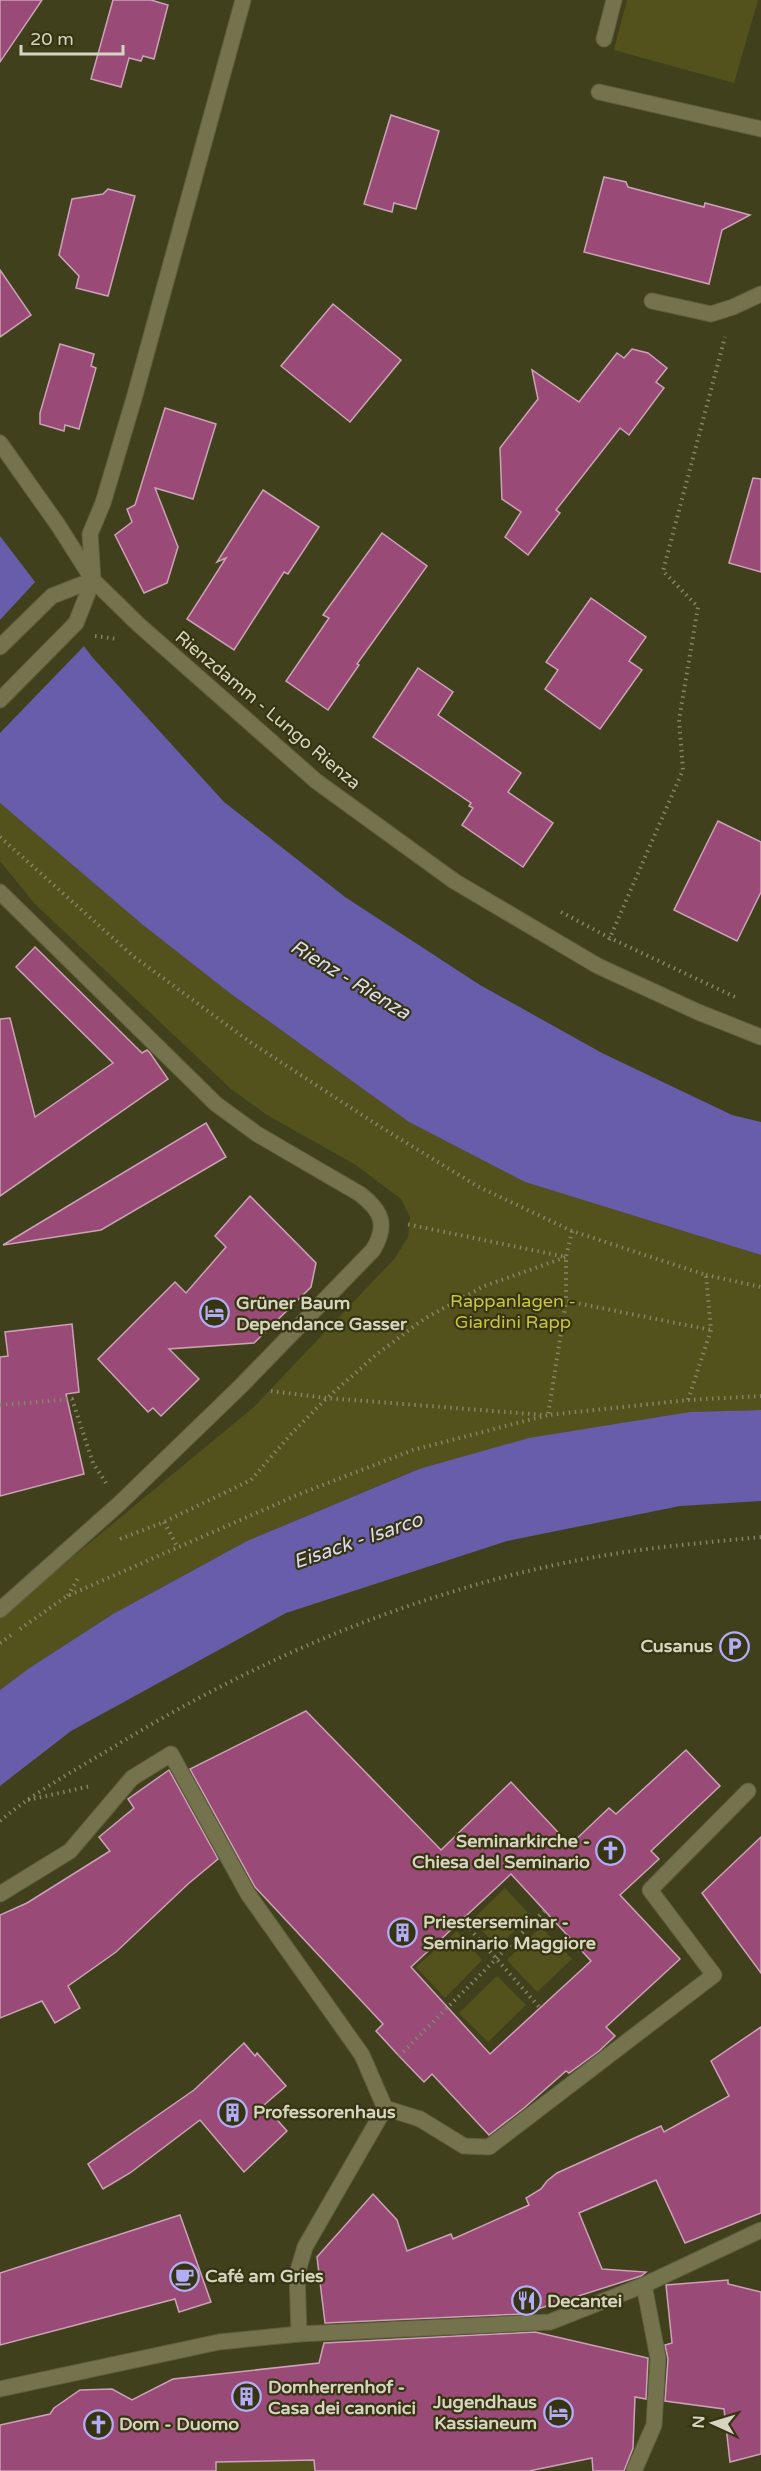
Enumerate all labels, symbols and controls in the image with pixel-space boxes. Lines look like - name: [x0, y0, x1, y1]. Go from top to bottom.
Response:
- scale bar: [21, 18, 123, 56]
- text: 20 m: [30, 28, 74, 50]
- street label: Rienzdamm - Lungo Rienza: [171, 626, 365, 794]
- water label: Rienz - Rienza: [286, 935, 415, 1025]
- park label: Rappanlagen - Giardini Rapp: [450, 1290, 576, 1333]
- place label: Grüner Baum Dependance Gasser: [236, 1292, 408, 1335]
- hotel icon: Grüner Baum Dependance Gasser: [199, 1297, 231, 1329]
- water label: Eisack - Isarco: [290, 1507, 427, 1574]
- parking icon: Cusanus: [718, 1630, 750, 1662]
- place label: Cusanus: [640, 1635, 713, 1657]
- place label: Seminarkirche - Chiesa del Seminario: [412, 1830, 590, 1873]
- church icon: Seminarkirche - Chiesa del Seminario: [595, 1835, 627, 1867]
- place label: Priesterseminar - Seminario Maggiore: [423, 1911, 596, 1954]
- building icon: Priesterseminar - Seminario Maggiore: [386, 1916, 418, 1948]
- building icon: Professorenhaus: [216, 2096, 248, 2128]
- place label: Professorenhaus: [253, 2101, 396, 2123]
- cafe icon: Café am Gries: [168, 2260, 200, 2292]
- place label: Café am Gries: [205, 2265, 324, 2287]
- restaurant icon: Decantei: [510, 2285, 542, 2317]
- place label: Decantei: [547, 2290, 622, 2312]
- place label: Domherrenhof - Casa dei canonici: [268, 2376, 416, 2419]
- building icon: Domherrenhof - Casa dei canonici: [231, 2381, 263, 2413]
- place label: Jugendhaus Kassianeum: [432, 2391, 537, 2434]
- north arrow: [683, 2393, 743, 2453]
- hotel icon: Jugendhaus Kassianeum: [542, 2396, 574, 2428]
- church icon: Dom - Duomo: [82, 2408, 114, 2440]
- place label: Dom - Duomo: [119, 2413, 239, 2435]
- text: N: [689, 2415, 709, 2429]

